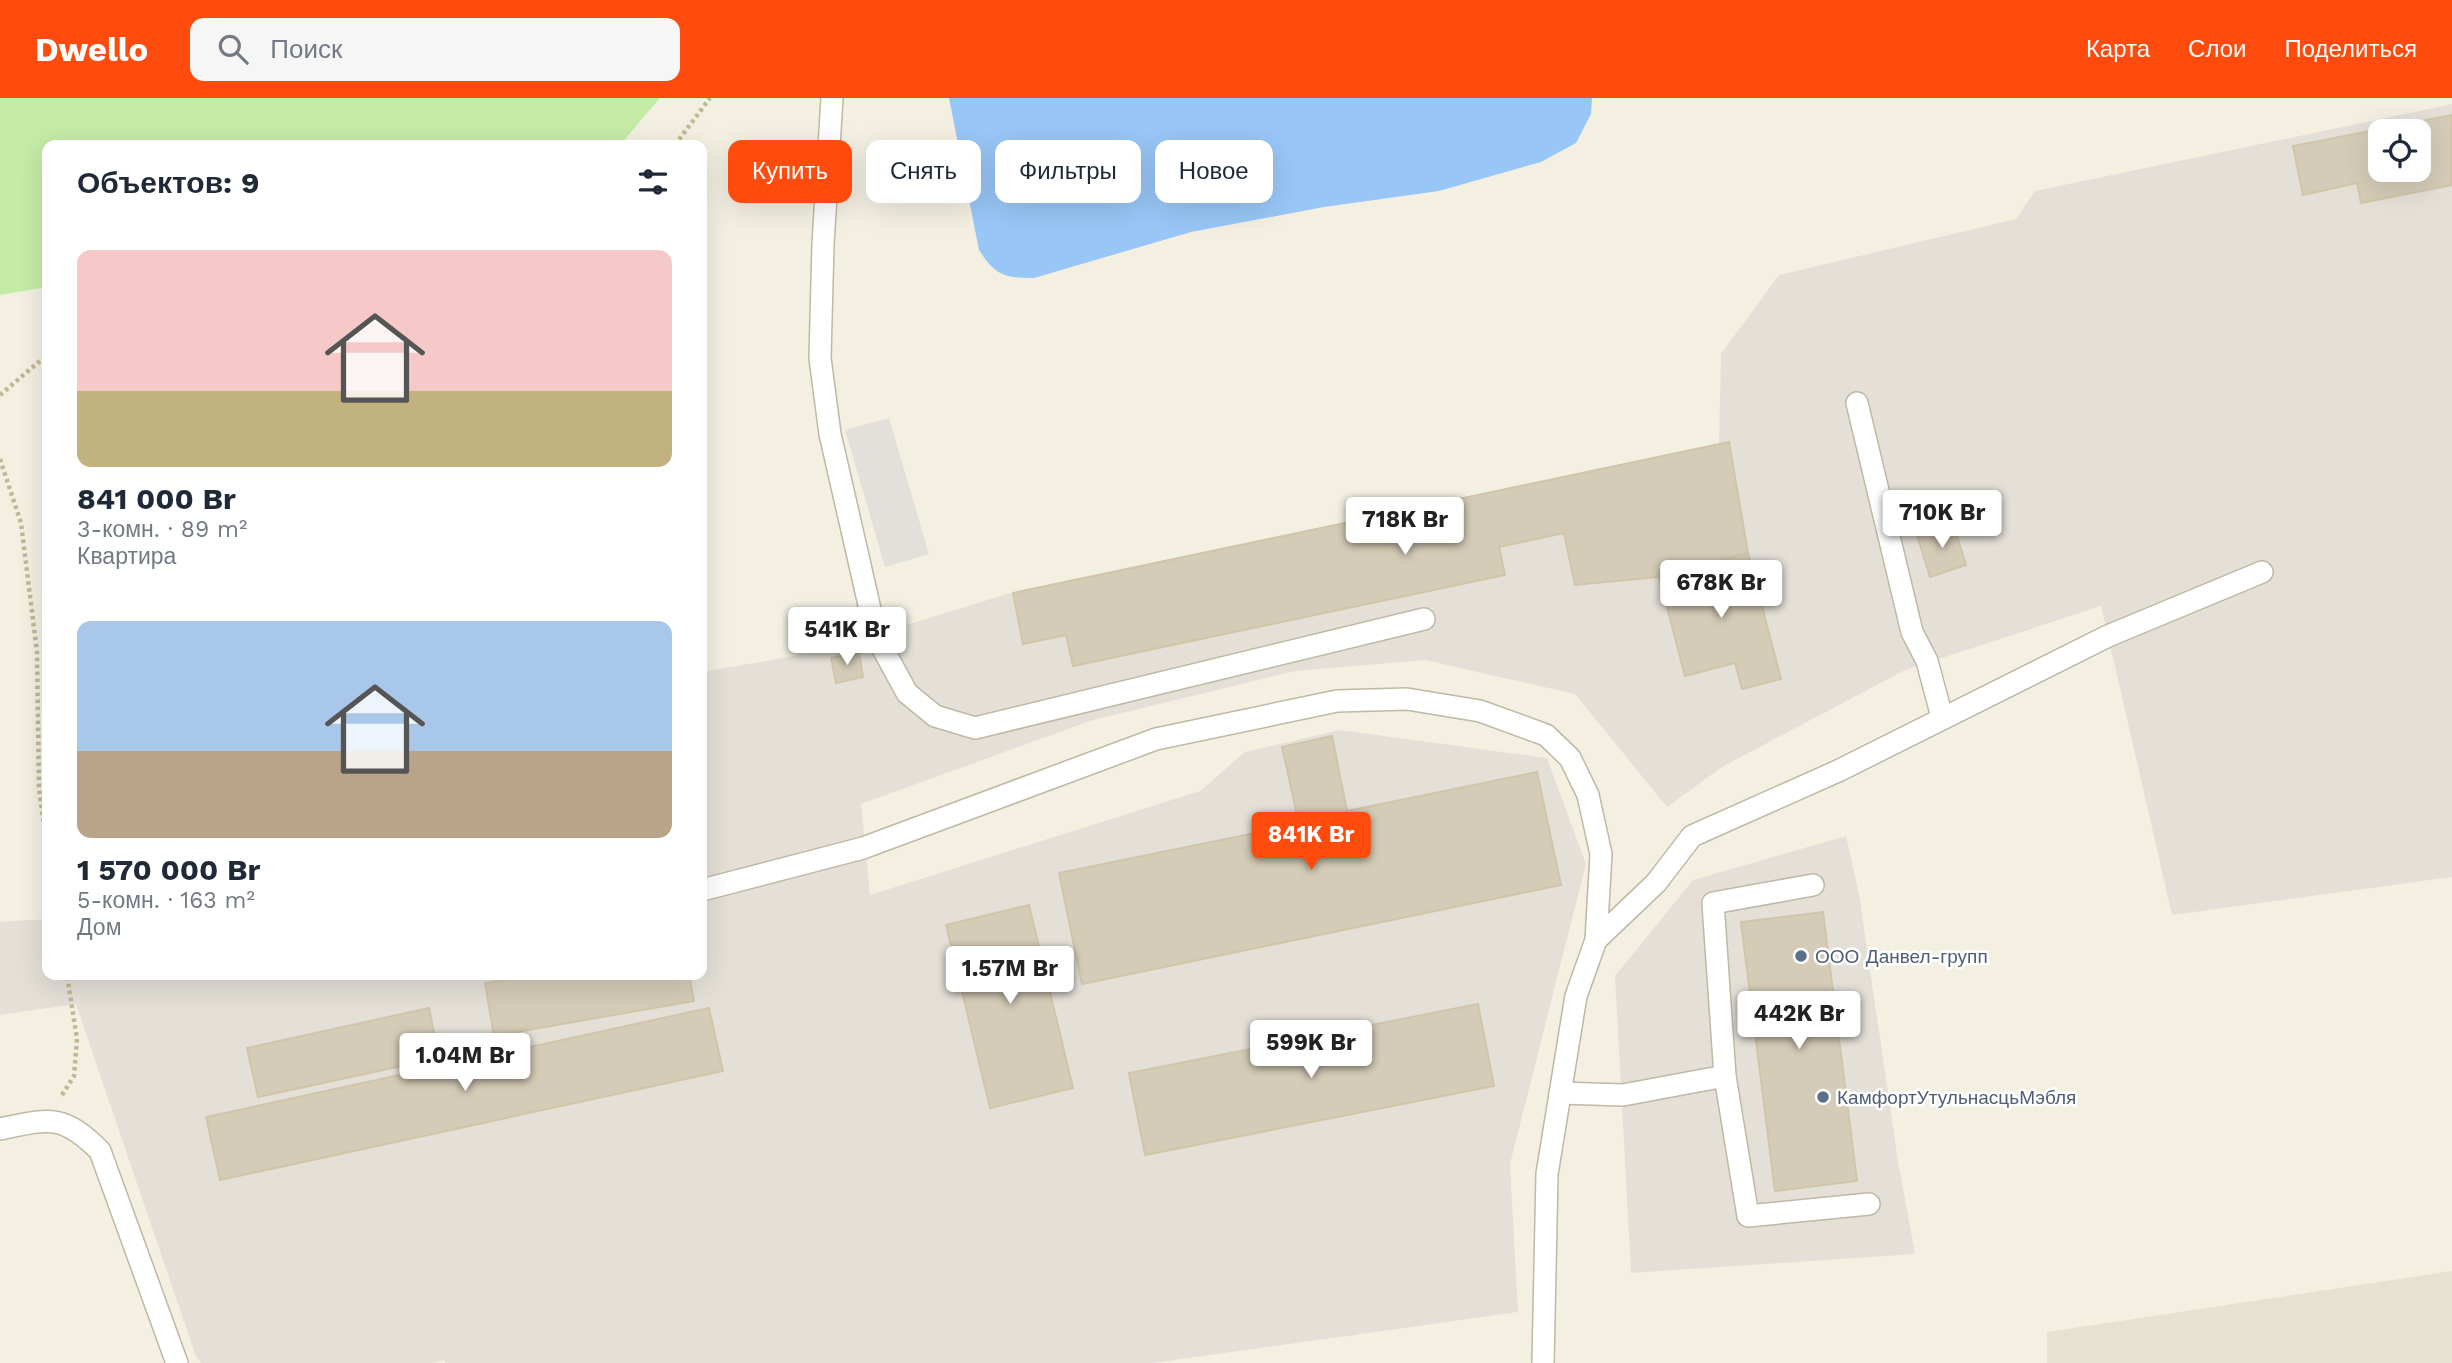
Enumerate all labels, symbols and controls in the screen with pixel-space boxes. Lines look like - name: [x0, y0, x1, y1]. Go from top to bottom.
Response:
- search box: [190, 18, 680, 81]
- text: Dwello: [35, 30, 148, 69]
- icon: search: [214, 30, 252, 68]
- text: Поиск: [270, 34, 342, 64]
- text: Карта: [2086, 35, 2150, 63]
- text: Слои: [2188, 35, 2246, 63]
- text: Поделиться: [2284, 35, 2417, 63]
- map controls: [2368, 119, 2431, 182]
- button: locate: [2368, 119, 2431, 182]
- chip: Купить: [728, 140, 852, 203]
- chip: Снять: [866, 140, 981, 203]
- chip: Фильтры: [995, 140, 1141, 203]
- chip: Новое: [1155, 140, 1273, 203]
- icon: filters: [634, 163, 672, 201]
- text: Объектов: 9: [77, 165, 260, 200]
- icon: home: [312, 295, 438, 421]
- text: 841 000 Br: [77, 481, 236, 516]
- pin: 710K Br: [1877, 490, 2007, 550]
- pin: 718K Br: [1340, 498, 1470, 557]
- text: 710K Br: [1899, 499, 1985, 526]
- text: 718K Br: [1362, 506, 1448, 533]
- text: 3-комн. · 89 m²: [77, 516, 247, 543]
- text: Квартира: [77, 543, 176, 570]
- pin: 678K Br: [1656, 560, 1786, 620]
- text: 678K Br: [1676, 569, 1766, 596]
- pin: 541K Br: [782, 608, 912, 667]
- text: 541K Br: [804, 616, 890, 643]
- icon: home: [312, 666, 438, 792]
- pin: 841K Br: [1246, 812, 1376, 872]
- text: 841K Br: [1268, 821, 1354, 848]
- text: 1 570 000 Br: [77, 852, 260, 887]
- text: 5-комн. · 163 m²: [77, 887, 255, 914]
- text: Дом: [77, 914, 121, 941]
- place label: ООО Данвел-групп: [1815, 945, 1988, 968]
- pin: 1.57M Br: [938, 946, 1082, 1006]
- marker: ООО Данвел-групп: [1793, 948, 1809, 964]
- text: 1.57M Br: [962, 955, 1058, 982]
- pin: 442K Br: [1734, 992, 1864, 1051]
- text: 442K Br: [1753, 1000, 1845, 1027]
- pin: 599K Br: [1246, 1020, 1376, 1080]
- text: 599K Br: [1266, 1029, 1356, 1056]
- pin: 1.04M Br: [393, 1034, 537, 1093]
- text: 1.04M Br: [415, 1042, 515, 1069]
- place label: КамфортУтульнасцьМэбля: [1837, 1086, 2076, 1109]
- marker: КамфортУтульнасцьМэбля: [1815, 1089, 1831, 1105]

